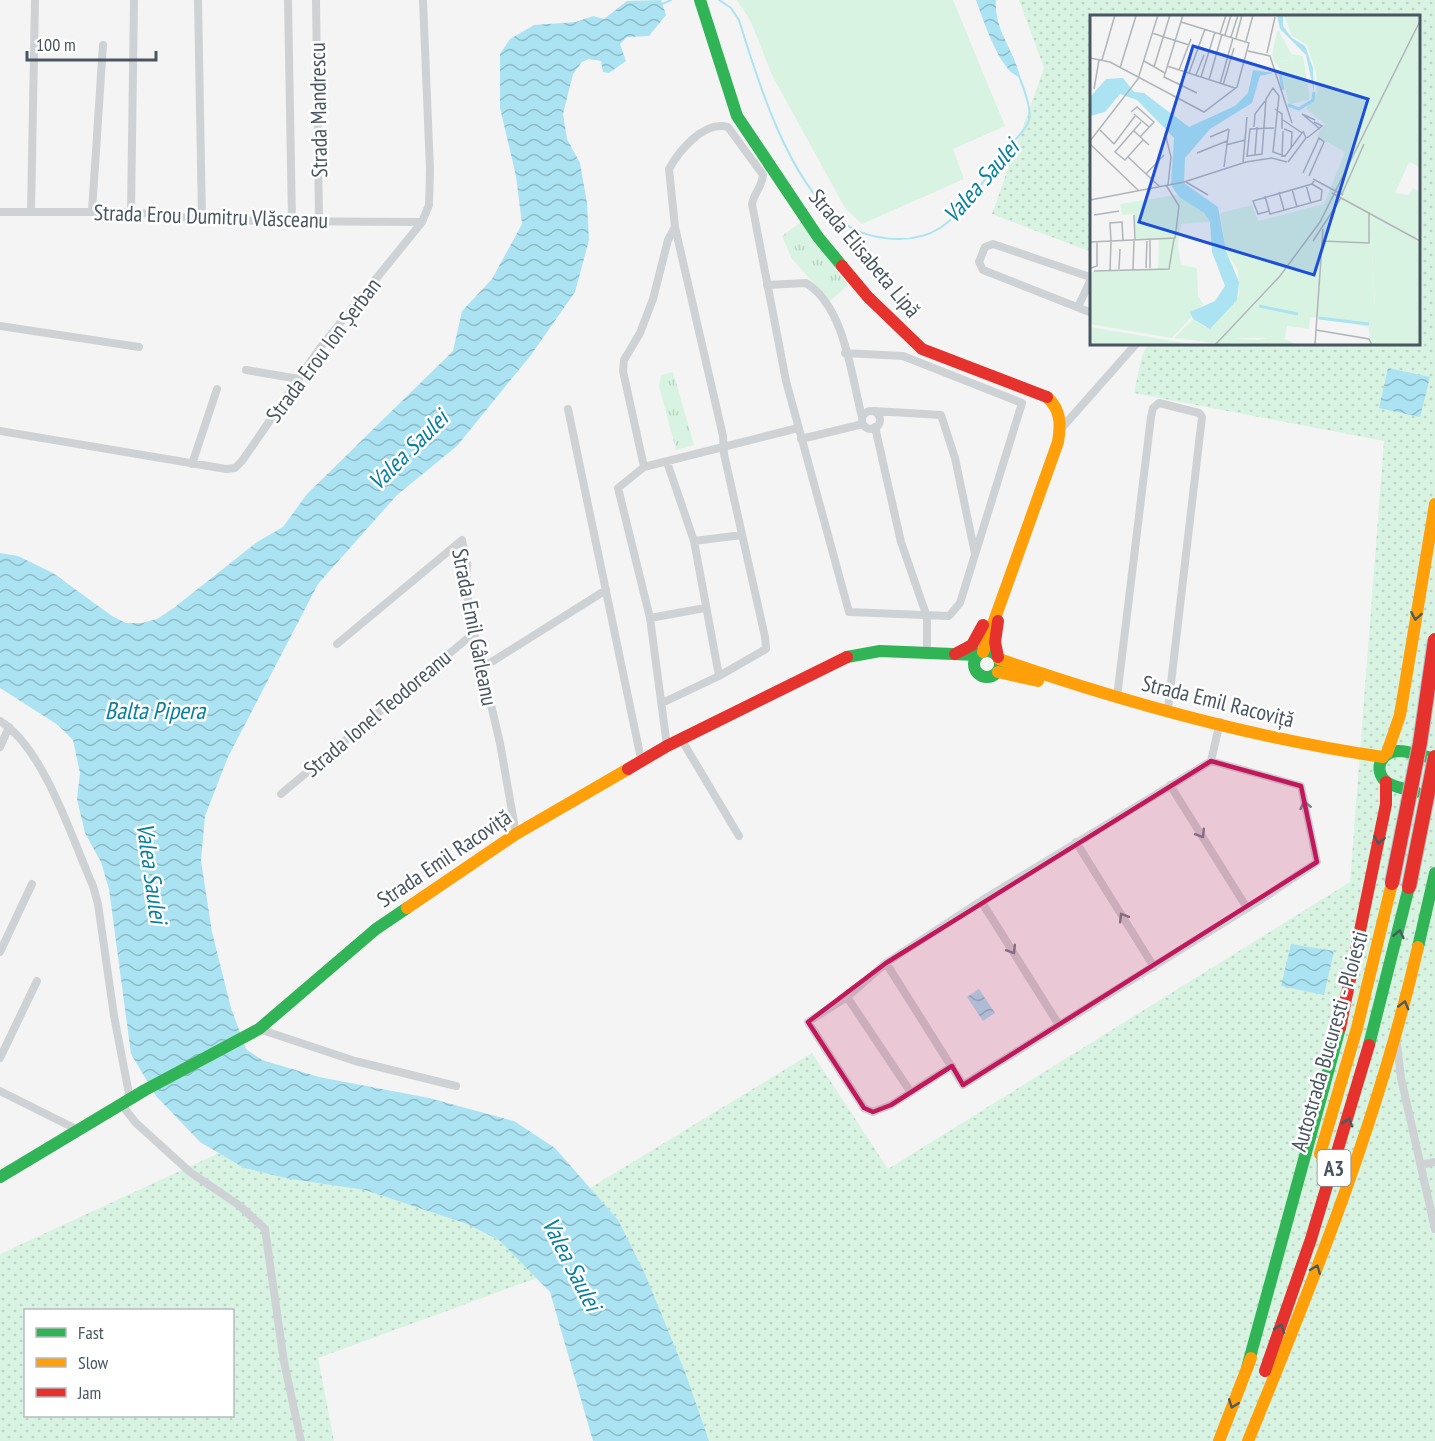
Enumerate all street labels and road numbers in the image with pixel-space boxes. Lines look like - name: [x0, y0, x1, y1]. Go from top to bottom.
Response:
- street label: Strada Mandrescu: [303, 42, 333, 178]
- street label: Strada Elisabeta Lipă: [803, 183, 927, 323]
- street label: Strada Erou Dumitru Vlăsceanu: [93, 198, 329, 234]
- street label: Strada Erou Ion Șerban: [259, 272, 387, 428]
- street label: Strada Emil Gârleanu: [446, 546, 504, 708]
- street label: Strada Ionel Teodoreanu: [298, 643, 456, 783]
- street label: Strada Emil Racoviță: [1139, 669, 1297, 733]
- street label: Strada Emil Racoviță: [372, 803, 516, 913]
- street label: Autostrada Bucuresti - Ploiesti: [1284, 928, 1374, 1154]
- road number: A3: [1318, 1150, 1350, 1186]

